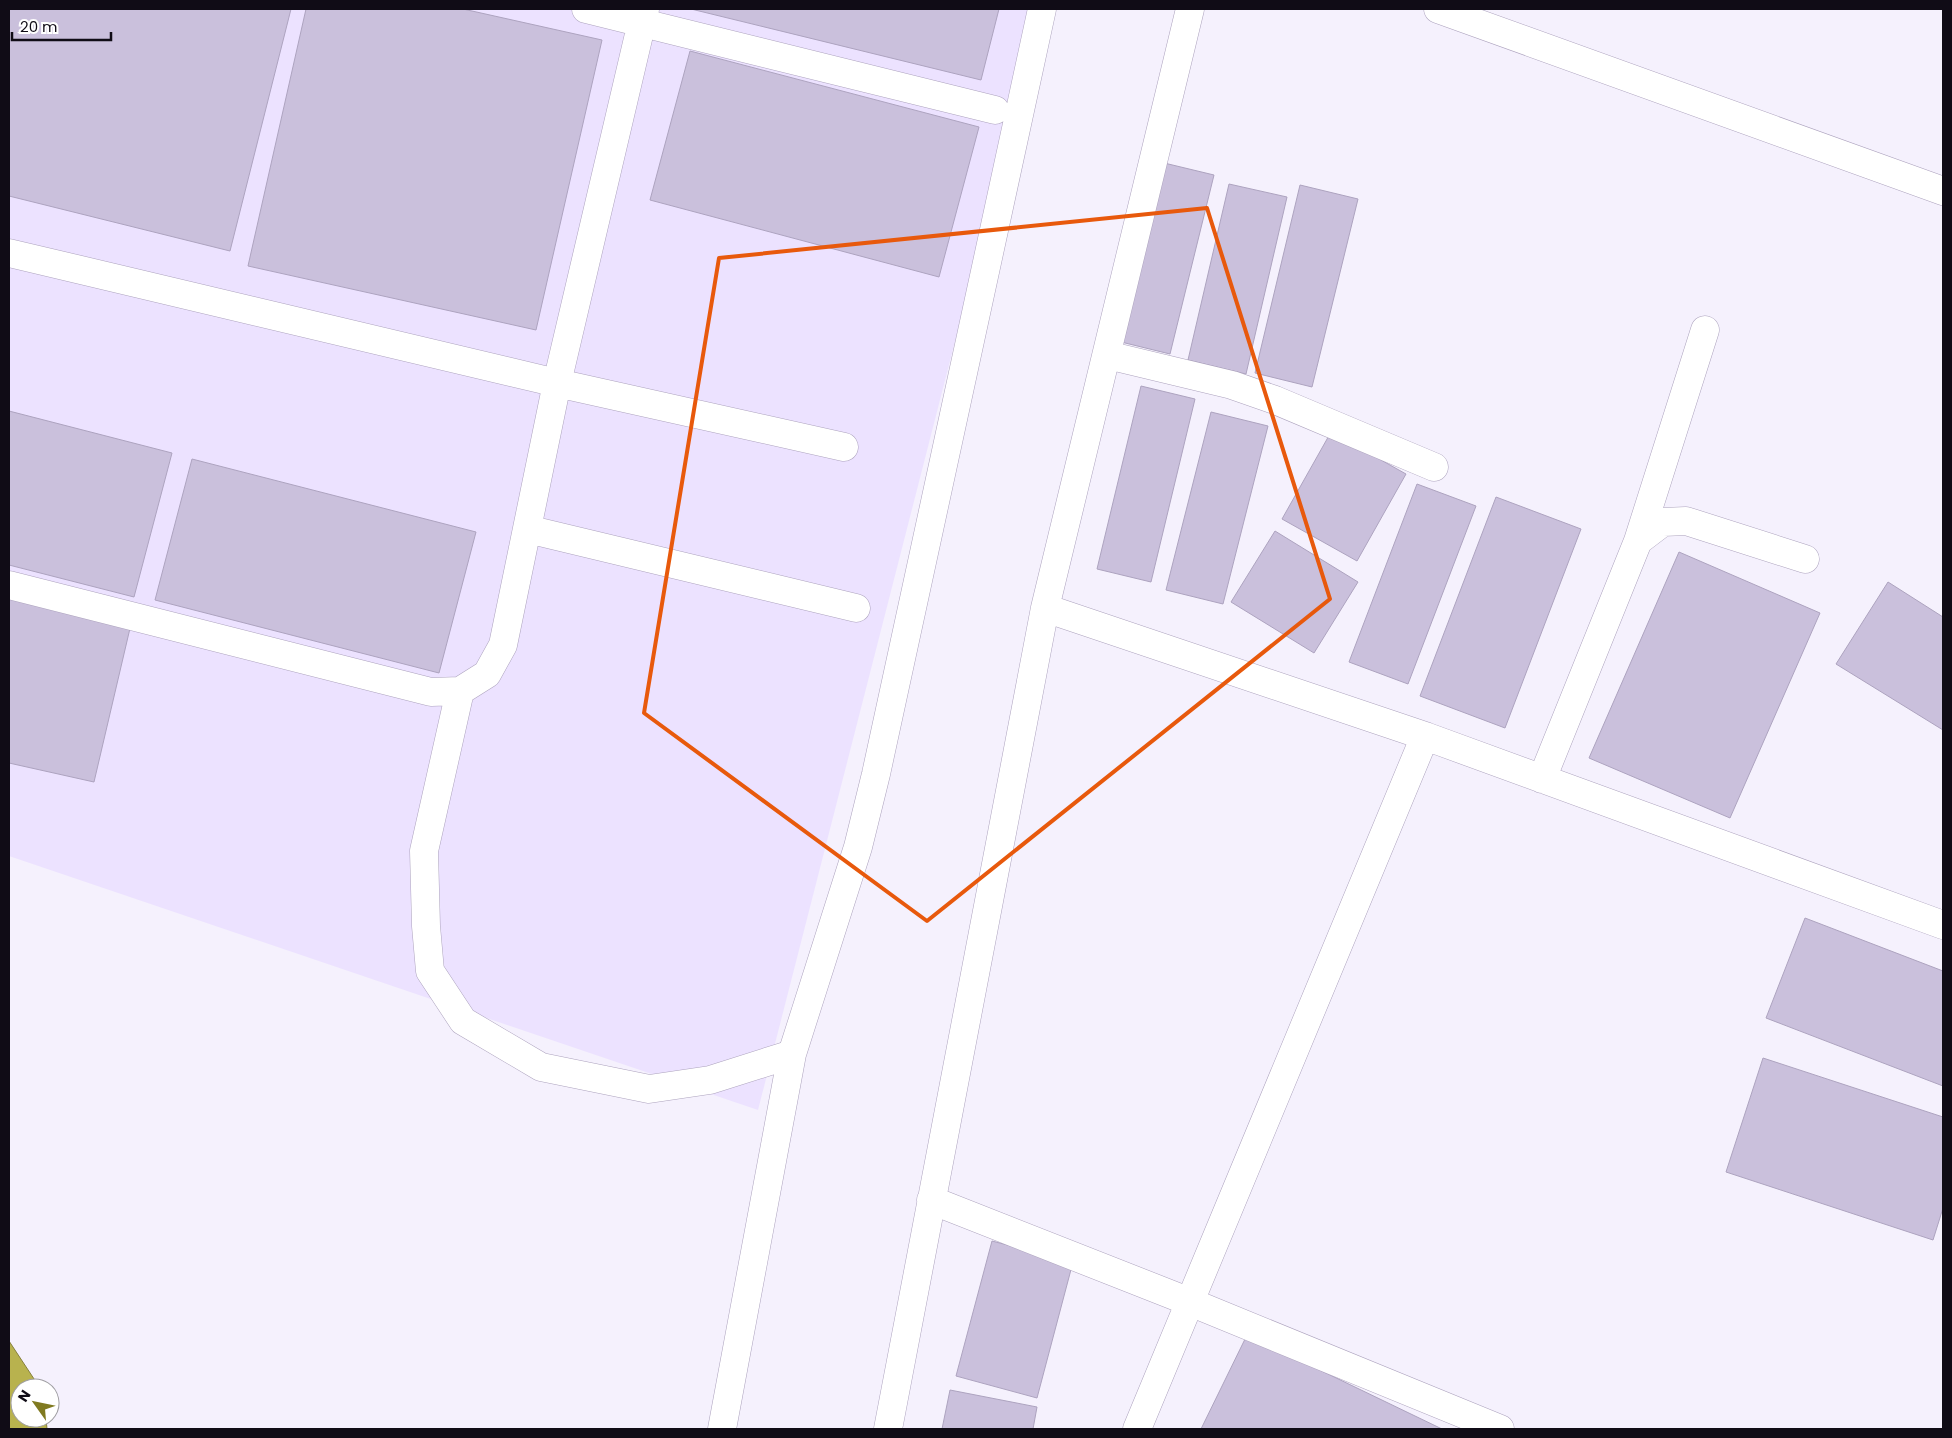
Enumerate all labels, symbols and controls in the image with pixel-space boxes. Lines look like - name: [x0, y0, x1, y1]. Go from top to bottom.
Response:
- scale bar: [12, 10, 111, 42]
- text: 20 m: [20, 16, 58, 37]
- north arrow: [10, 1378, 60, 1428]
- text: N: [13, 1386, 35, 1406]

